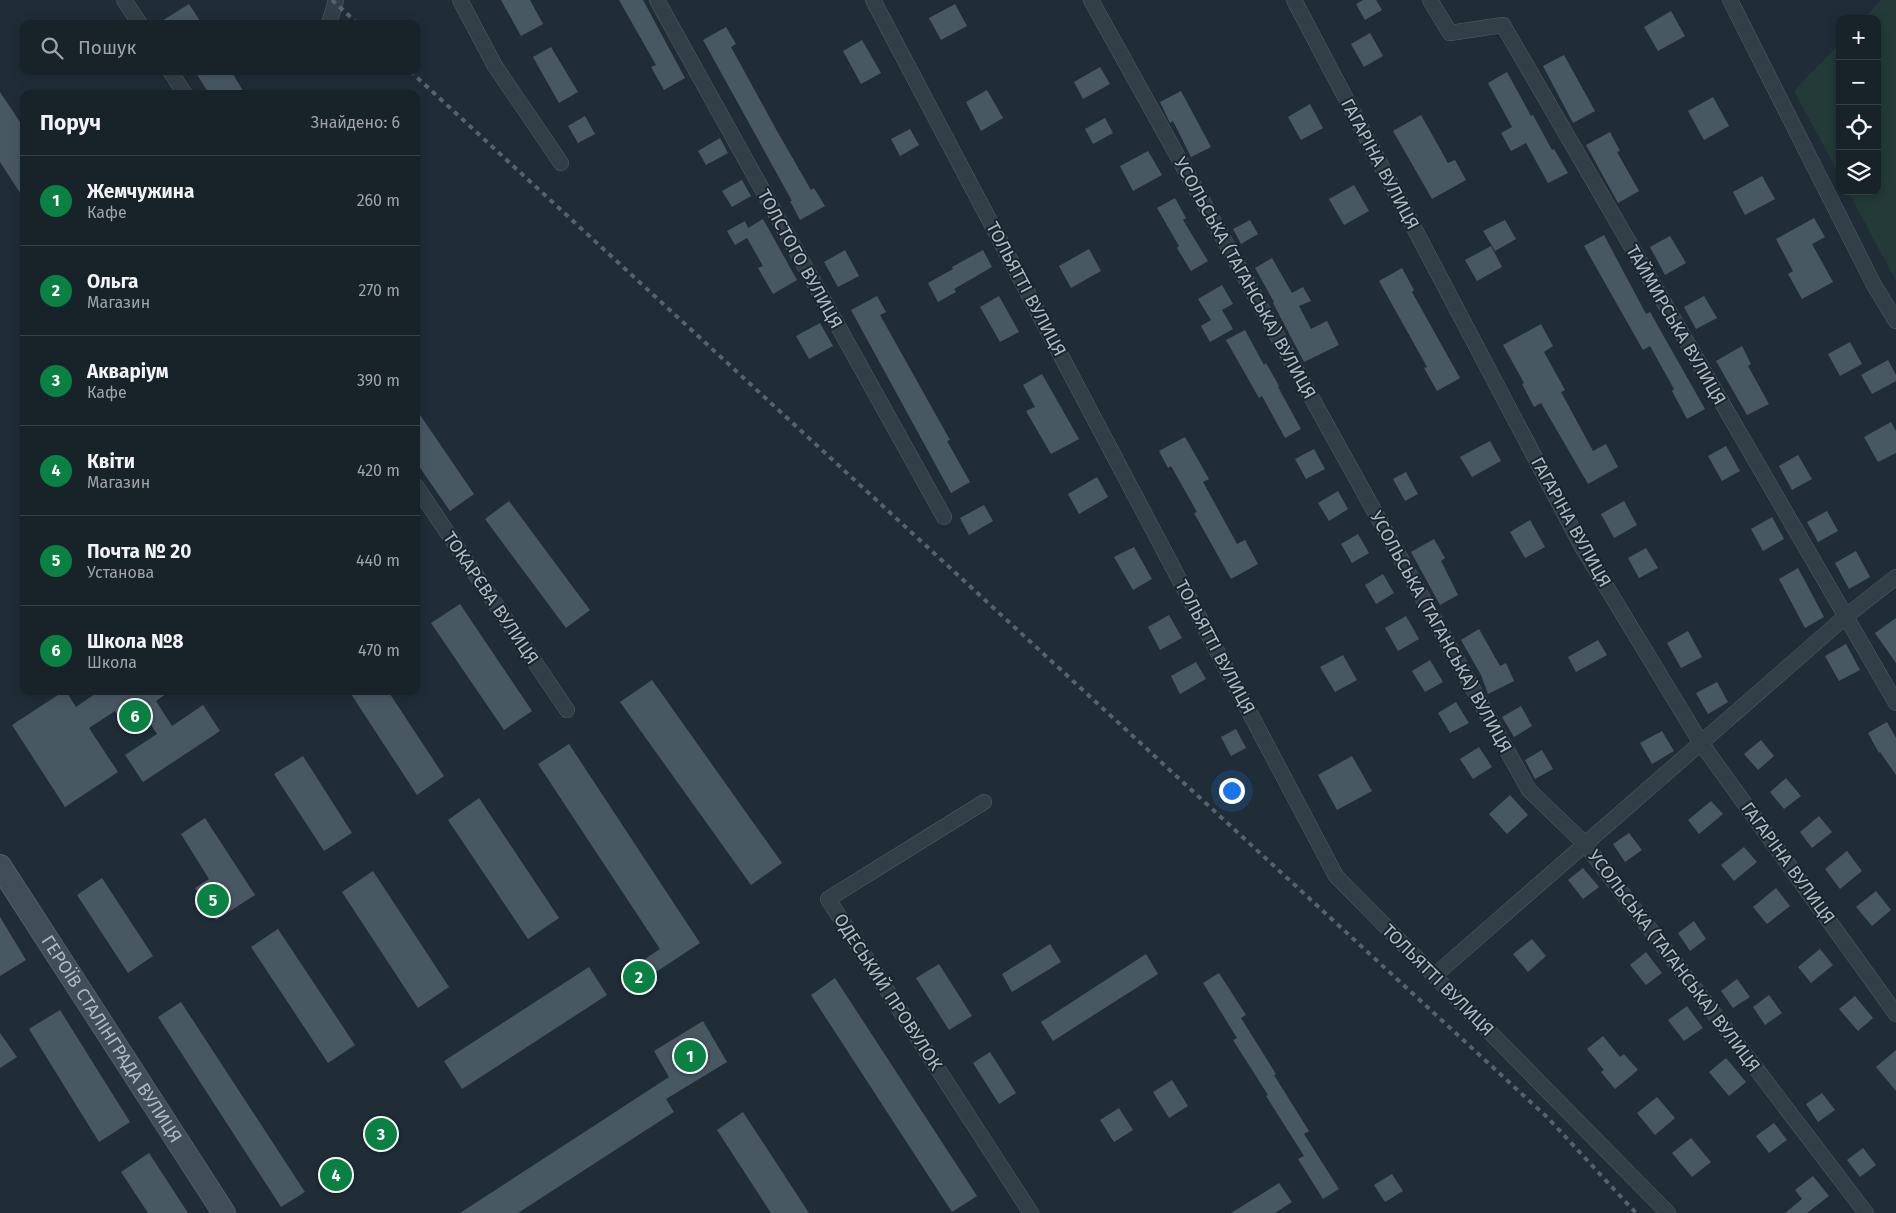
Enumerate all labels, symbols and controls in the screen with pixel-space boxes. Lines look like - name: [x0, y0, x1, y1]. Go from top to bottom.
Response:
- map controls: [1836, 15, 1881, 195]
- button: +: [1836, 15, 1881, 60]
- search box: [20, 20, 420, 75]
- icon: search: [38, 34, 66, 62]
- text: Пошук: [78, 36, 136, 59]
- button: −: [1836, 60, 1881, 105]
- street label: ГАГАРІНА ВУЛИЦЯ: [1336, 95, 1424, 233]
- button: locate: [1836, 105, 1881, 150]
- text: Поруч: [40, 110, 101, 136]
- text: Знайдено: 6: [311, 113, 400, 132]
- button: layers: [1836, 150, 1881, 195]
- street label: УСОЛЬСЬКА (ТАГАНСЬКА) ВУЛИЦЯ: [1169, 153, 1321, 403]
- text: Жемчужина: [87, 180, 194, 203]
- street label: ТОЛСТОГО ВУЛИЦЯ: [753, 186, 847, 332]
- text: 1: [52, 191, 60, 210]
- text: 260 m: [357, 191, 400, 210]
- text: Кафе: [87, 203, 127, 222]
- street label: ТОЛЬЯТТІ ВУЛИЦЯ: [981, 218, 1071, 360]
- street label: ТАЙМИРСЬКА ВУЛИЦЯ: [1621, 241, 1731, 409]
- text: Ольга: [87, 270, 139, 293]
- text: 2: [52, 281, 60, 300]
- text: 270 m: [358, 281, 400, 300]
- text: Магазин: [87, 293, 150, 312]
- text: Акваріум: [87, 360, 169, 383]
- text: 3: [52, 371, 60, 390]
- text: 390 m: [357, 371, 400, 390]
- text: Кафе: [87, 383, 127, 402]
- text: Квіти: [87, 450, 135, 473]
- street label: ГАГАРІНА ВУЛИЦЯ: [1526, 453, 1616, 591]
- text: 4: [51, 461, 61, 480]
- text: 420 m: [357, 461, 400, 480]
- text: Магазин: [87, 473, 150, 492]
- street label: УСОЛЬСЬКА (ТАГАНСЬКА) ВУЛИЦЯ: [1365, 507, 1517, 757]
- street label: ТОКАРЄВА ВУЛИЦЯ: [438, 527, 544, 669]
- text: Почта № 20: [87, 540, 191, 563]
- text: 5: [52, 551, 60, 570]
- text: 440 m: [356, 551, 400, 570]
- text: Установа: [87, 563, 154, 582]
- street label: ТОЛЬЯТТІ ВУЛИЦЯ: [1170, 576, 1260, 718]
- text: Школа №8: [87, 630, 184, 653]
- text: 6: [51, 641, 61, 660]
- text: 470 m: [358, 641, 400, 660]
- text: Школа: [87, 653, 137, 672]
- pin: 6: [119, 697, 151, 735]
- your location: [1219, 778, 1245, 804]
- street label: ГАГАРІНА ВУЛИЦЯ: [1736, 798, 1840, 928]
- street label: УСОЛЬСЬКА (ТАГАНСЬКА) ВУЛИЦЯ: [1583, 845, 1765, 1077]
- pin: 5: [197, 881, 229, 919]
- street label: ОДЕСЬКИЙ ПРОВУЛОК: [829, 909, 947, 1075]
- street label: ТОЛЬЯТТІ ВУЛИЦЯ: [1377, 919, 1499, 1041]
- street label: ГЕРОЇВ СТАЛІНГРАДА ВУЛИЦЯ: [37, 931, 187, 1147]
- pin: 2: [623, 958, 655, 996]
- pin: 1: [674, 1037, 706, 1075]
- pin: 3: [365, 1115, 397, 1153]
- pin: 4: [320, 1156, 352, 1194]

